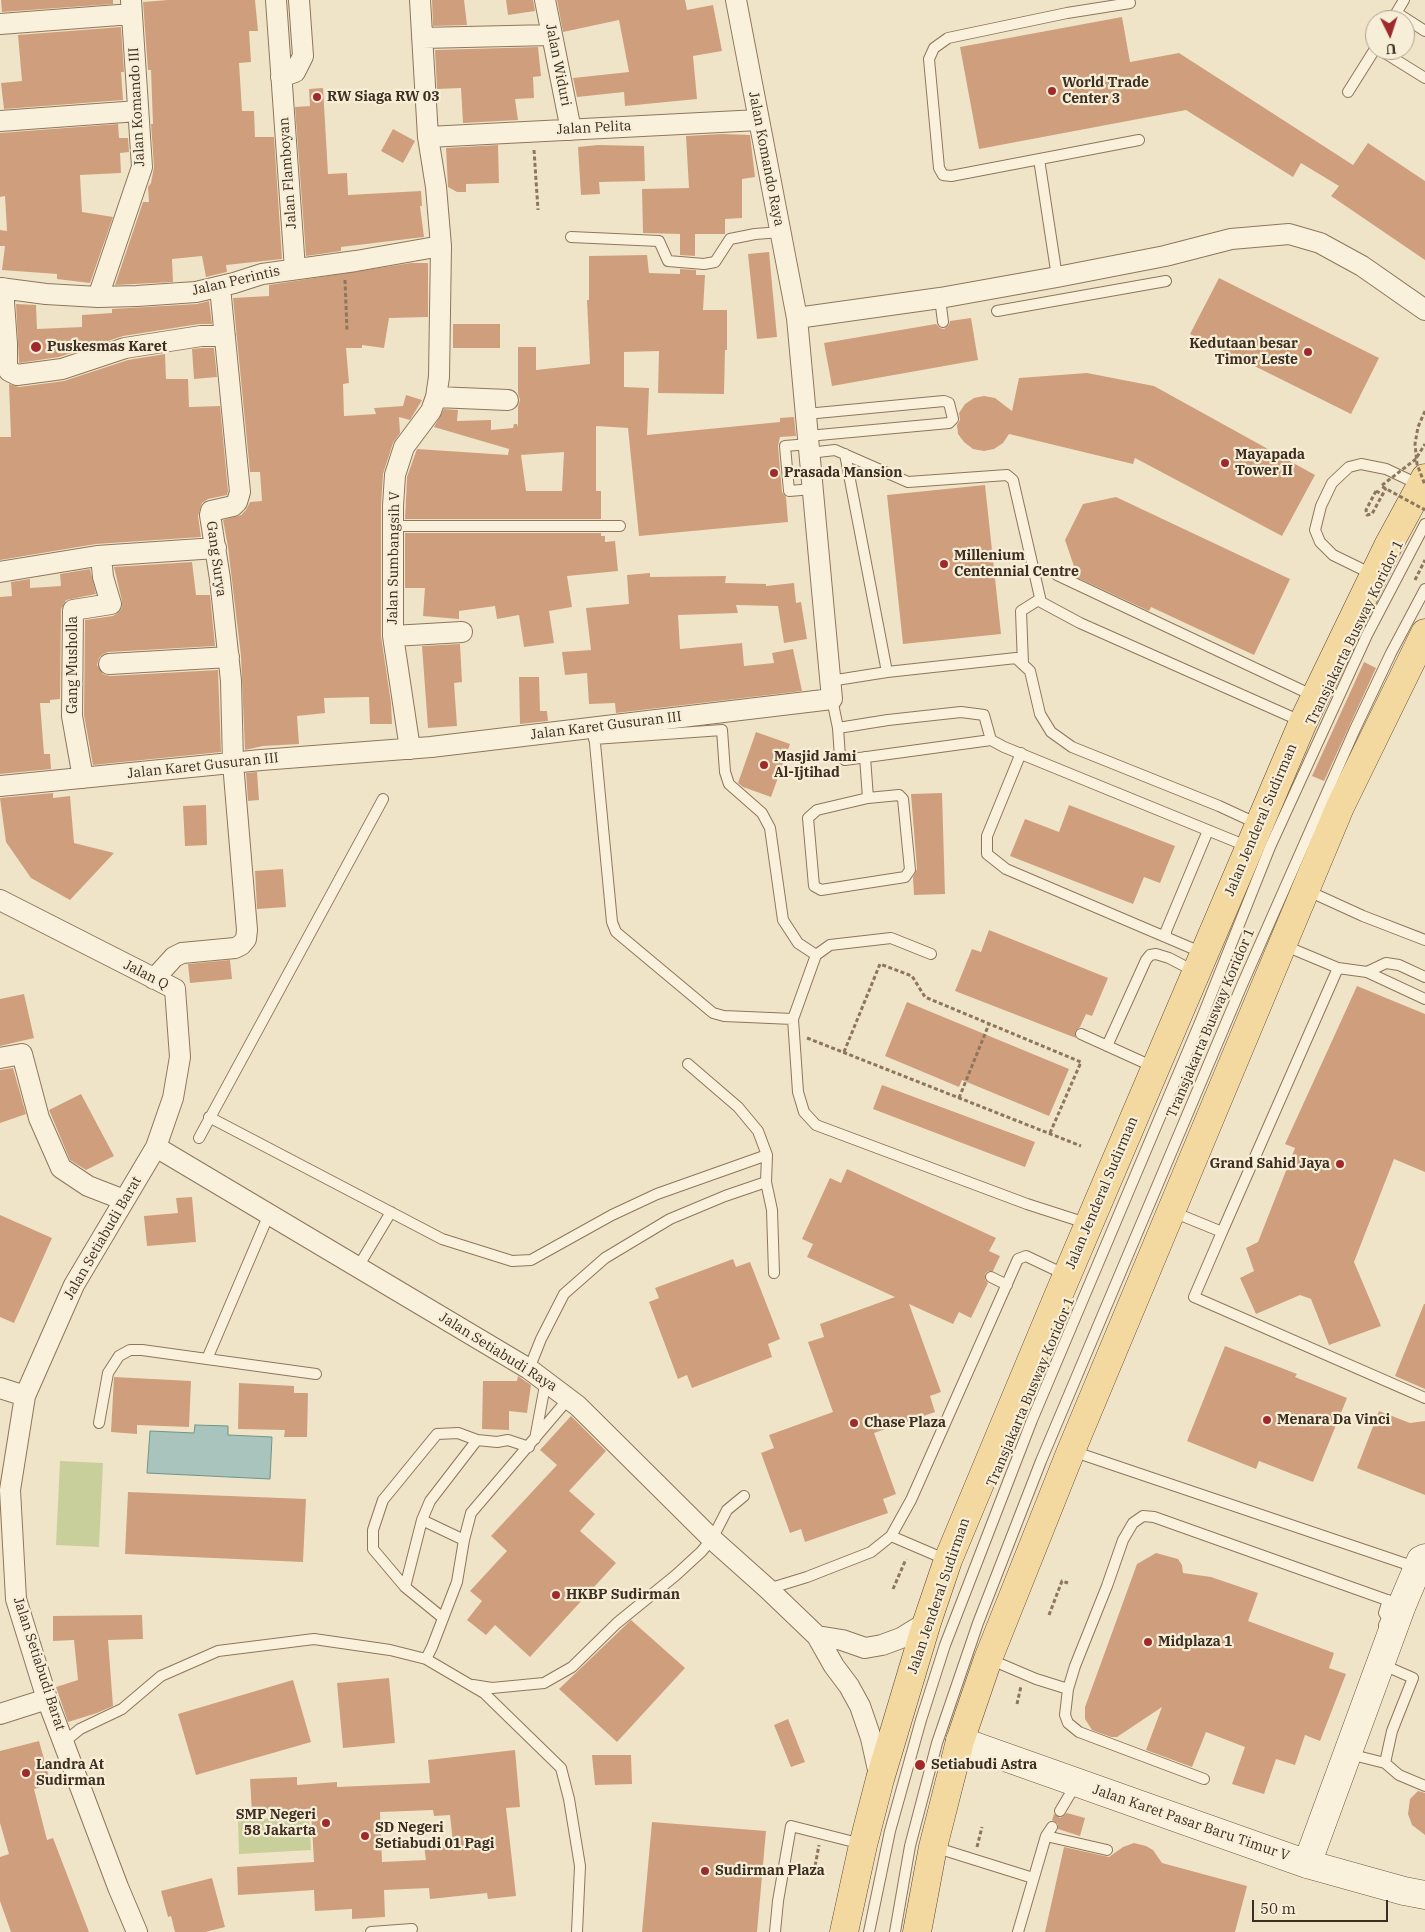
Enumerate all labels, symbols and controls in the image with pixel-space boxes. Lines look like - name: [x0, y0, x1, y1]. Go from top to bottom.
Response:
- north arrow: [1365, 10, 1415, 60]
- street label: Jalan Widuri: [542, 22, 574, 108]
- text: U: [1385, 40, 1397, 58]
- street label: Jalan Komando III: [125, 47, 149, 167]
- place label: World Trade Center 3: [1062, 75, 1149, 108]
- marker: World Trade Center 3: [1046, 85, 1058, 97]
- place label: RW Siaga RW 03: [327, 89, 440, 105]
- street label: Jalan Komando Raya: [745, 90, 787, 228]
- marker: RW Siaga RW 03: [311, 91, 323, 103]
- street label: Jalan Flamboyan: [276, 116, 300, 230]
- street label: Jalan Pelita: [556, 118, 632, 138]
- street label: Jalan Perintis: [190, 263, 282, 299]
- place label: Kedutaan besar Timor Leste: [1189, 336, 1298, 368]
- place label: Puskesmas Karet: [47, 339, 167, 355]
- marker: Puskesmas Karet: [29, 340, 43, 354]
- marker: Kedutaan besar Timor Leste: [1302, 346, 1314, 358]
- place label: Mayapada Tower II: [1235, 447, 1305, 480]
- marker: Mayapada Tower II: [1219, 457, 1231, 469]
- place label: Prasada Mansion: [784, 465, 903, 481]
- marker: Prasada Mansion: [768, 467, 780, 479]
- street label: Jalan Sumbangsih V: [384, 491, 404, 625]
- street label: Gang Surya: [202, 520, 230, 598]
- street label: Transjakarta Busway Koridor 1: [1303, 537, 1407, 729]
- place label: Millenium Centennial Centre: [954, 548, 1079, 580]
- marker: Millenium Centennial Centre: [938, 558, 950, 570]
- street label: Gang Musholla: [65, 616, 81, 714]
- street label: Jalan Karet Gusuran III: [530, 708, 682, 744]
- street label: Jalan Jenderal Sudirman: [1221, 741, 1301, 899]
- place label: Masjid Jami Al-Ijtihad: [774, 749, 856, 782]
- street label: Jalan Karet Gusuran III: [127, 750, 279, 782]
- marker: Masjid Jami Al-Ijtihad: [758, 759, 770, 771]
- street label: Transjakarta Busway Koridor 1: [1163, 926, 1259, 1120]
- street label: Jalan Q: [121, 957, 171, 993]
- street label: Jalan Jenderal Sudirman: [1062, 1114, 1142, 1272]
- place label: Grand Sahid Jaya: [1209, 1156, 1330, 1172]
- marker: Grand Sahid Jaya: [1334, 1158, 1346, 1170]
- street label: Jalan Setiabudi Barat: [61, 1173, 145, 1303]
- street label: Transjakarta Busway Koridor 1: [983, 1295, 1079, 1489]
- street label: Jalan Setiabudi Raya: [436, 1309, 560, 1395]
- place label: Menara Da Vinci: [1277, 1412, 1390, 1428]
- marker: Menara Da Vinci: [1261, 1414, 1273, 1426]
- place label: Chase Plaza: [864, 1415, 946, 1431]
- marker: Chase Plaza: [848, 1417, 860, 1429]
- street label: Jalan Jenderal Sudirman: [904, 1516, 974, 1676]
- place label: HKBP Sudirman: [566, 1587, 680, 1603]
- marker: HKBP Sudirman: [550, 1589, 562, 1601]
- street label: Jalan Setiabudi Barat: [9, 1595, 69, 1733]
- place label: Midplaza 1: [1158, 1634, 1232, 1650]
- marker: Midplaza 1: [1142, 1636, 1154, 1648]
- place label: Landra At Sudirman: [36, 1757, 105, 1790]
- place label: Setiabudi Astra: [931, 1757, 1037, 1773]
- marker: Setiabudi Astra: [913, 1758, 927, 1772]
- marker: Landra At Sudirman: [20, 1767, 32, 1779]
- street label: Jalan Karet Pasar Baru Timur V: [1090, 1781, 1292, 1865]
- place label: SMP Negeri 58 Jakarta: [236, 1807, 316, 1840]
- marker: SMP Negeri 58 Jakarta: [320, 1817, 332, 1829]
- place label: SD Negeri Setiabudi 01 Pagi: [375, 1820, 494, 1852]
- marker: SD Negeri Setiabudi 01 Pagi: [359, 1830, 371, 1842]
- place label: Sudirman Plaza: [715, 1863, 825, 1879]
- marker: Sudirman Plaza: [699, 1865, 711, 1877]
- scale bar: [1255, 1890, 1391, 1922]
- text: 50 m: [1260, 1899, 1296, 1918]

